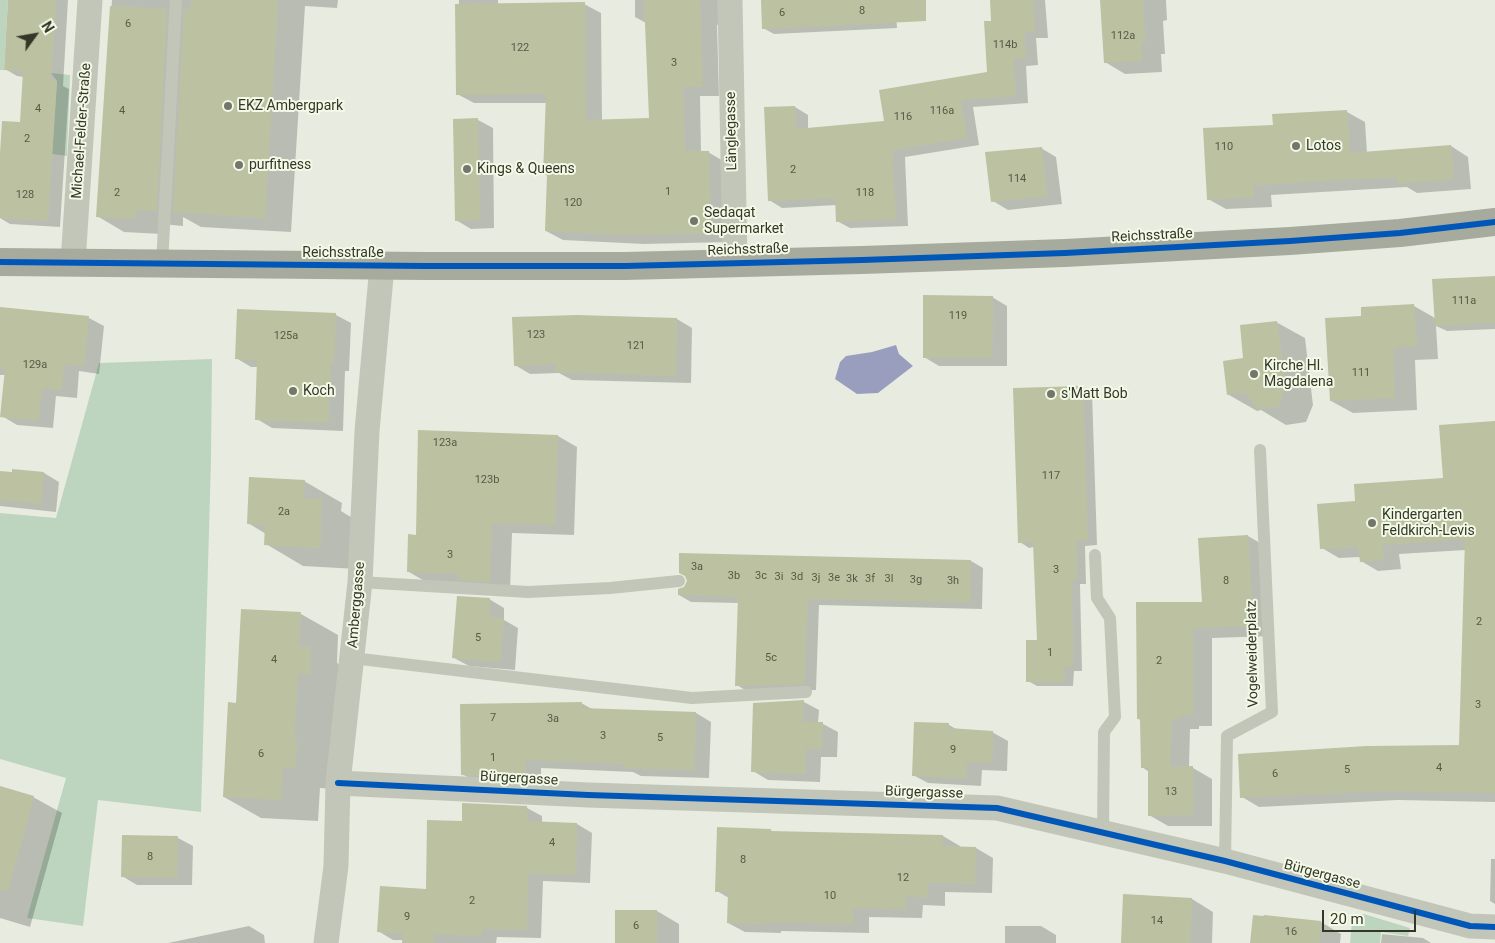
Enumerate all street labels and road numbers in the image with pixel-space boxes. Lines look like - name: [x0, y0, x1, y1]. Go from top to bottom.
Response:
- street label: Michael-Felder-Straße: [69, 63, 95, 199]
- street label: Länglegasse: [723, 91, 741, 171]
- street label: Reichsstraße: [1111, 225, 1193, 247]
- street label: Reichsstraße: [707, 240, 789, 260]
- street label: Reichsstraße: [302, 245, 384, 261]
- street label: Amberggasse: [345, 561, 369, 649]
- street label: Vogelweiderplatz: [1244, 600, 1262, 708]
- street label: Bürgergasse: [479, 769, 559, 789]
- street label: Bürgergasse: [885, 783, 963, 803]
- street label: Bürgergasse: [1282, 857, 1362, 893]

